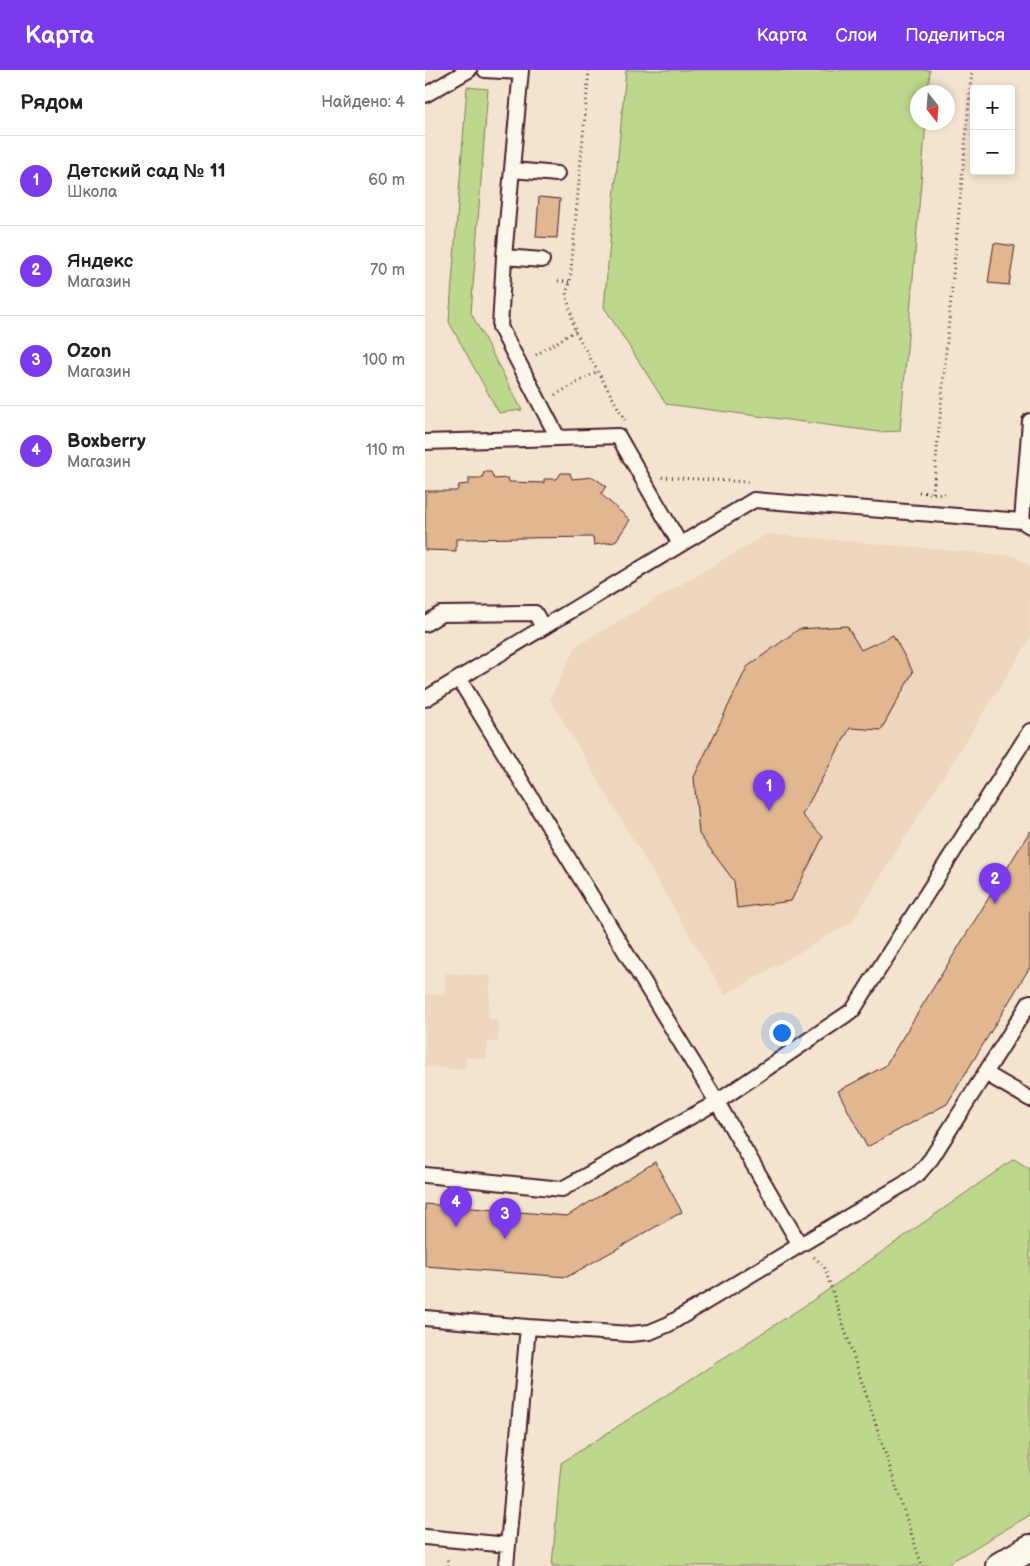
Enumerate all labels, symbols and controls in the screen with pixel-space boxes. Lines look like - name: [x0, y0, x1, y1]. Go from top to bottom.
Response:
- text: Карта: [25, 21, 94, 50]
- text: Карта: [757, 25, 807, 46]
- text: Слои: [835, 25, 877, 46]
- text: Поделиться: [905, 25, 1005, 46]
- north arrow: [910, 85, 955, 130]
- map controls: [970, 85, 1015, 175]
- button: +: [970, 85, 1015, 130]
- text: Рядом: [20, 90, 83, 115]
- text: Найдено: 4: [321, 93, 405, 112]
- button: −: [970, 130, 1015, 175]
- text: Детский сад № 11: [67, 160, 226, 183]
- text: 1: [33, 171, 39, 190]
- text: 60 m: [368, 171, 405, 190]
- text: Школа: [67, 183, 117, 202]
- text: Яндекс: [67, 250, 133, 273]
- text: 2: [31, 261, 41, 280]
- text: 70 m: [370, 261, 405, 280]
- text: Магазин: [67, 273, 131, 292]
- text: Ozon: [67, 340, 111, 363]
- text: 3: [31, 351, 41, 370]
- text: 100 m: [362, 351, 405, 370]
- text: Магазин: [67, 363, 131, 382]
- text: Boxberry: [67, 430, 146, 453]
- text: 4: [31, 441, 41, 460]
- text: 110 m: [366, 441, 405, 460]
- text: Магазин: [67, 453, 131, 472]
- pin: 1: [753, 770, 785, 811]
- pin: 2: [979, 863, 1011, 904]
- your location: [769, 1020, 795, 1046]
- pin: 4: [440, 1186, 472, 1227]
- pin: 3: [489, 1198, 521, 1239]

